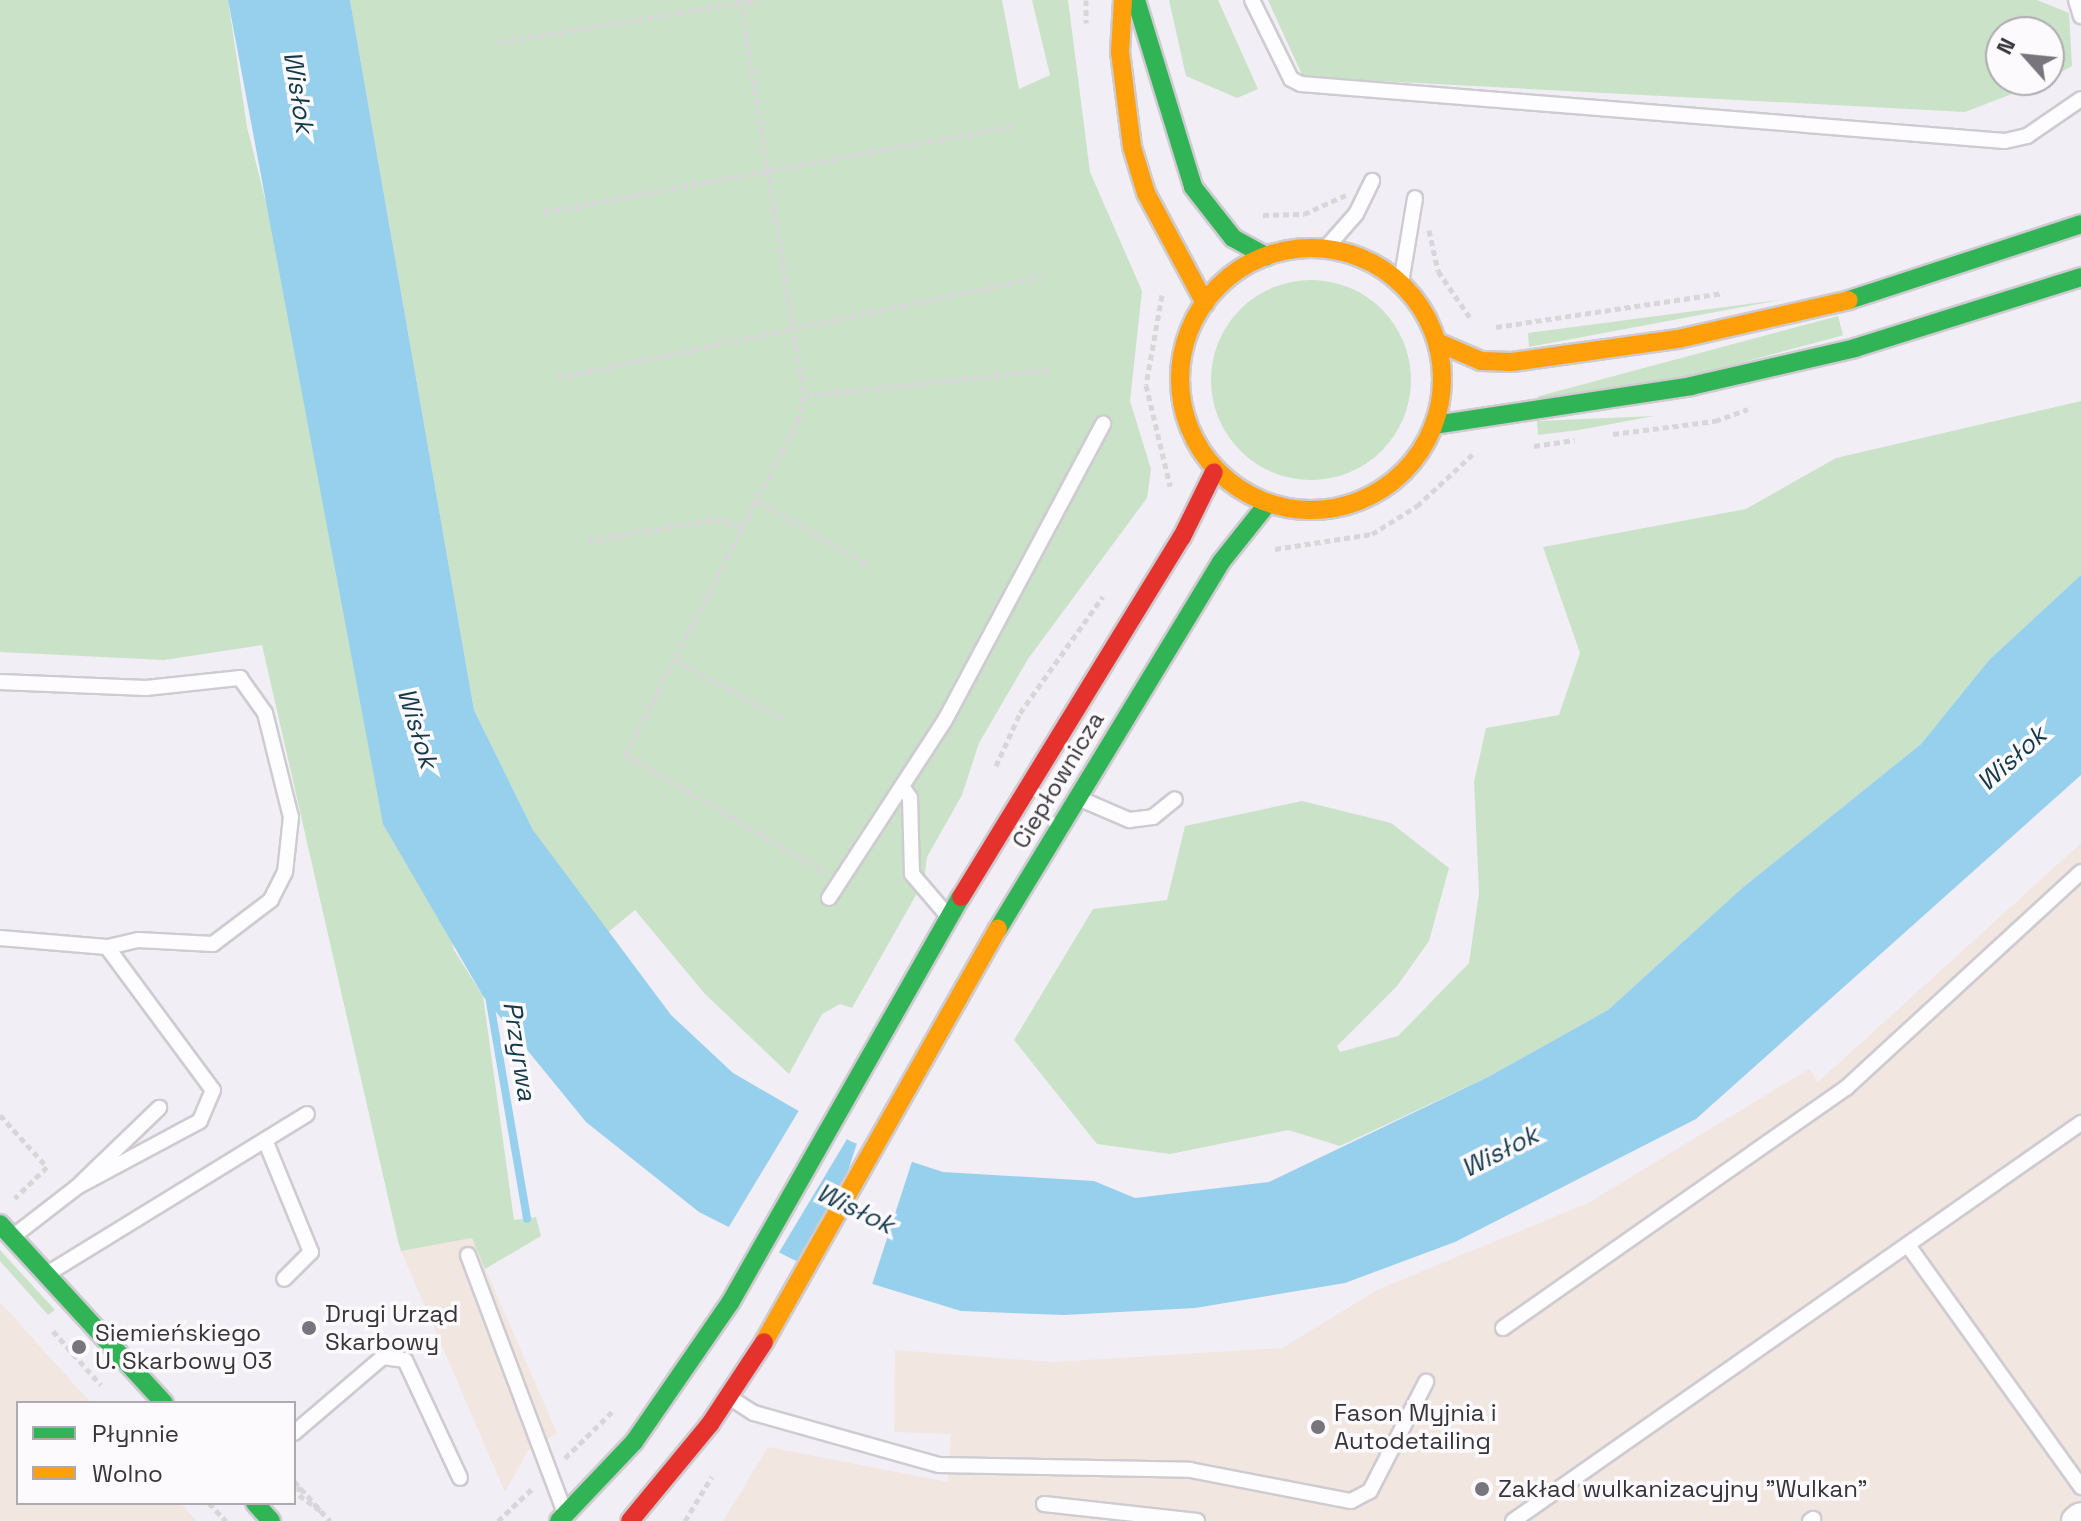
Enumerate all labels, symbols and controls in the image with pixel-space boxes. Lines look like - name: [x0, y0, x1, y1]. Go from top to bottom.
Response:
- north arrow: [1985, 16, 2065, 96]
- text: N: [1990, 33, 2021, 59]
- water label: Wisłok: [276, 49, 320, 135]
- water label: Wisłok: [390, 684, 444, 772]
- street label: Ciepłownicza: [1006, 706, 1110, 854]
- water label: Wisłok: [1971, 720, 2053, 798]
- water label: Przyrwa: [496, 999, 542, 1103]
- water label: Wisłok: [1456, 1119, 1544, 1185]
- water label: Wisłok: [811, 1177, 899, 1241]
- place label: Drugi Urząd Skarbowy: [325, 1300, 459, 1356]
- place label: Siemieńskiego U. Skarbowy 03: [95, 1319, 273, 1375]
- marker: Drugi Urząd Skarbowy: [300, 1319, 318, 1337]
- marker: Siemieńskiego U. Skarbowy 03: [70, 1338, 88, 1356]
- place label: Fason Myjnia i Autodetailing: [1334, 1399, 1497, 1455]
- legend: [16, 1401, 296, 1505]
- text: Płynnie: [92, 1418, 179, 1449]
- marker: Fason Myjnia i Autodetailing: [1309, 1418, 1327, 1436]
- text: Wolno: [92, 1458, 163, 1489]
- place label: Zakład wulkanizacyjny "Wulkan": [1498, 1475, 1868, 1503]
- marker: Zakład wulkanizacyjny "Wulkan": [1473, 1480, 1491, 1498]

